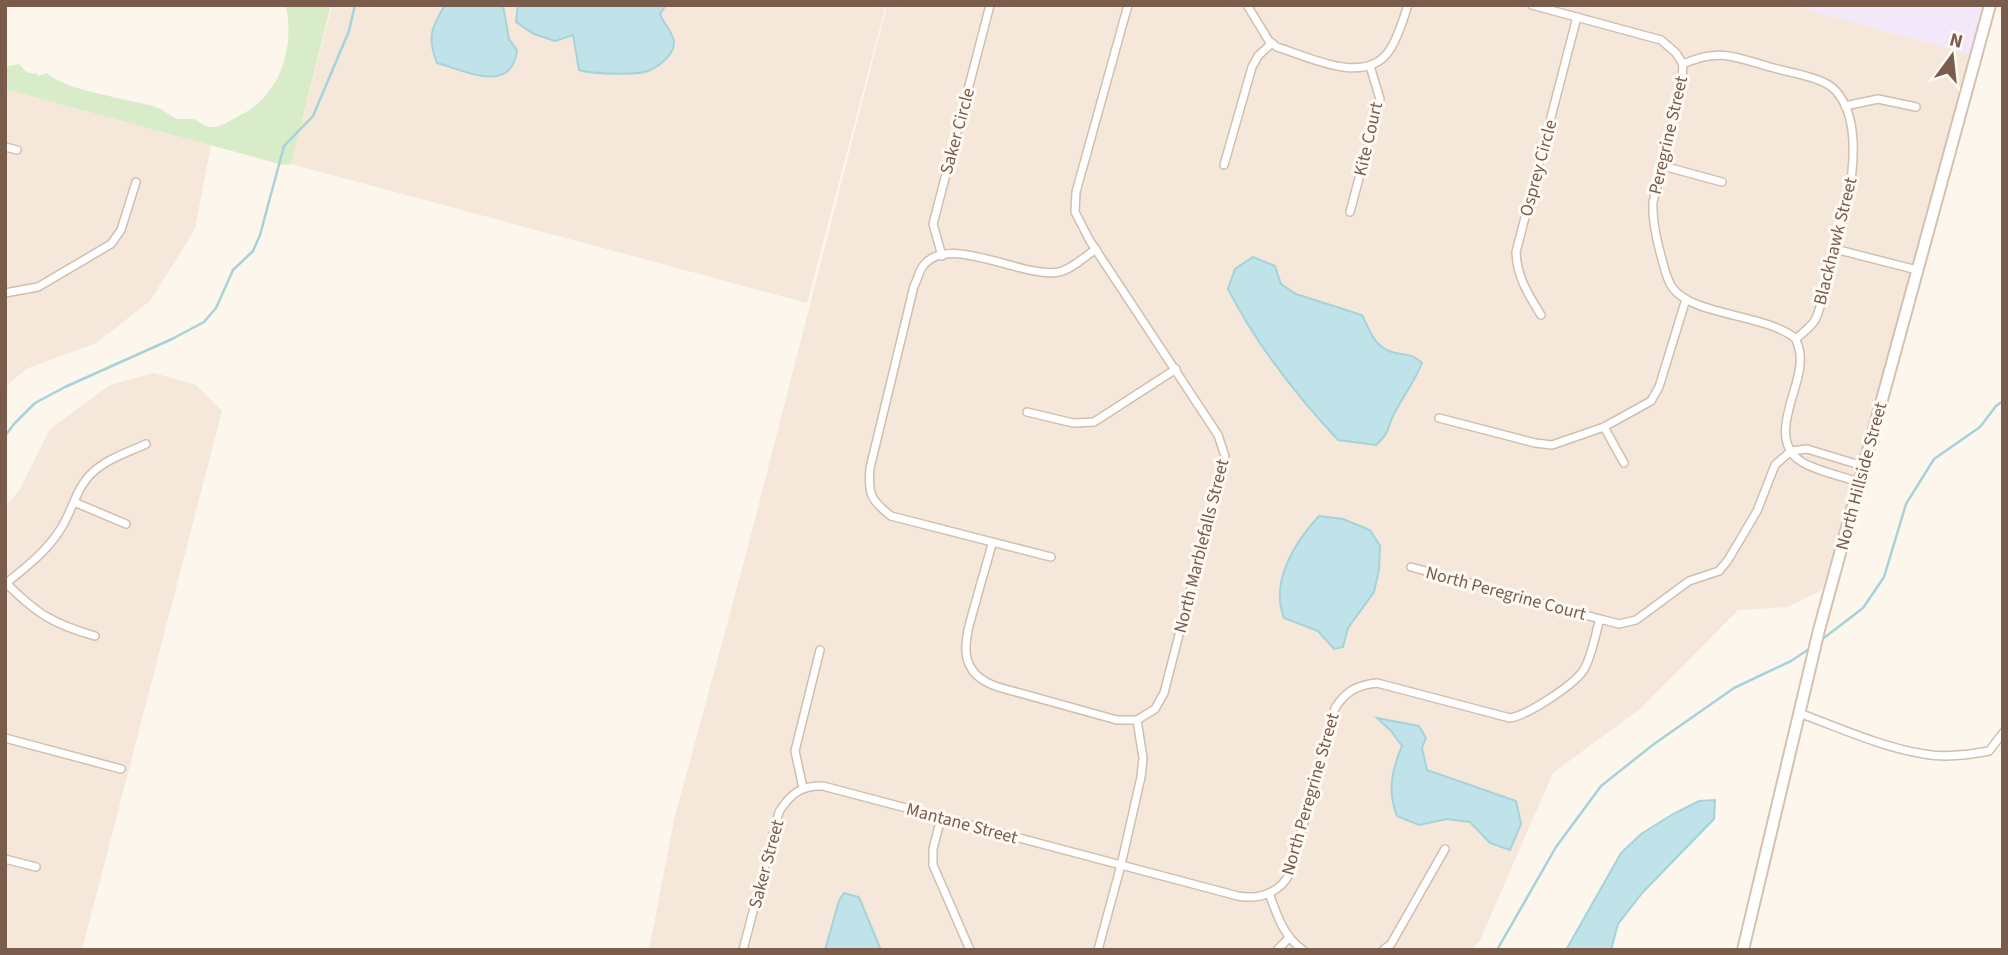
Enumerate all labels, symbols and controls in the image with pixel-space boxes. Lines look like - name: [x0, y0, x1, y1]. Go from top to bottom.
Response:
- north arrow: [1917, 21, 1987, 91]
- text: N: [1946, 26, 1966, 56]
- street label: Peregrine Street: [1643, 73, 1694, 197]
- street label: Saker Circle: [934, 85, 981, 177]
- street label: Kite Court: [1348, 100, 1389, 179]
- street label: Osprey Circle: [1514, 117, 1563, 219]
- street label: Blackhawk Street: [1808, 175, 1863, 308]
- street label: North Hillside Street: [1830, 399, 1893, 553]
- street label: North Marblefalls Street: [1168, 457, 1235, 636]
- street label: North Peregrine Court: [1423, 560, 1589, 627]
- street label: North Peregrine Street: [1275, 710, 1346, 878]
- street label: Mantane Street: [903, 797, 1020, 850]
- street label: Saker Street: [743, 817, 790, 911]

